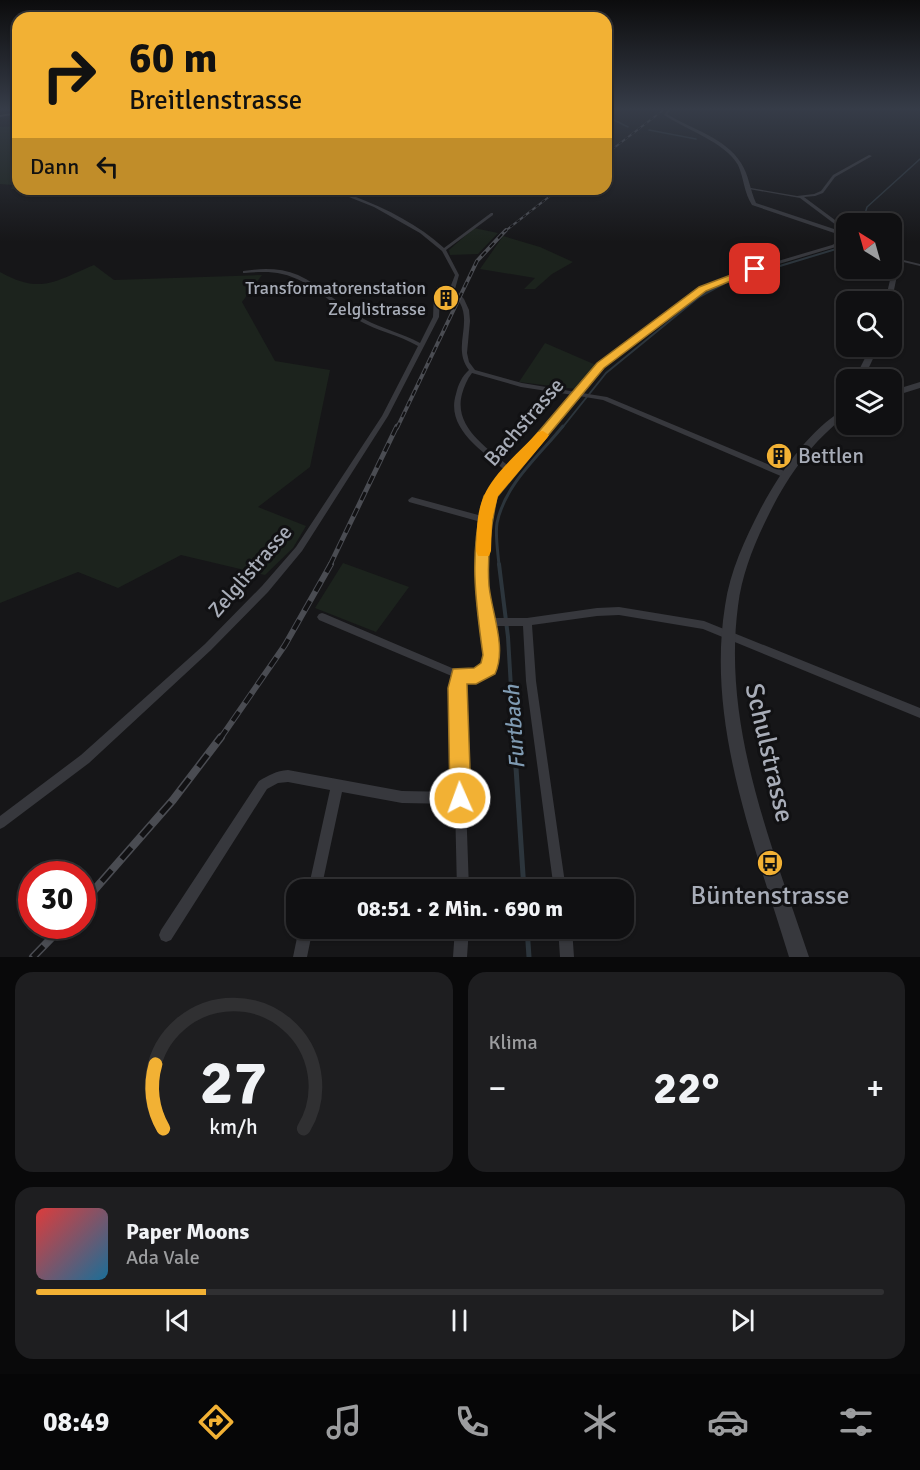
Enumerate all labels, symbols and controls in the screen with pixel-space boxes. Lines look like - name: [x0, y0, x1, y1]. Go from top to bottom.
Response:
- text: 60 m: [129, 33, 218, 84]
- icon: right: [30, 36, 108, 114]
- text: Breitlenstrasse: [129, 84, 302, 117]
- icon: left: [91, 150, 124, 183]
- text: Dann: [30, 153, 79, 180]
- north arrow: [836, 213, 902, 279]
- map controls: [836, 213, 902, 435]
- pin: [729, 243, 780, 294]
- icon: arrive: [738, 252, 771, 285]
- place label: Transformatorenstation Zelglistrasse: [245, 277, 426, 320]
- building icon: Transformatorenstation Zelglistrasse: [431, 283, 461, 313]
- button: search: [836, 291, 902, 357]
- button: layers: [836, 369, 902, 435]
- street label: Bachstrasse: [479, 373, 569, 471]
- building icon: Bettlen: [764, 441, 794, 471]
- place label: Bettlen: [798, 443, 864, 469]
- street label: Zelglistrasse: [203, 519, 297, 623]
- street label: Schulstrasse: [737, 680, 801, 826]
- water label: Furtbach: [498, 683, 530, 770]
- position arrow: [428, 766, 492, 830]
- bus stop icon: Büntenstrasse: [755, 848, 785, 878]
- speed limit sign: 30: [18, 861, 96, 939]
- place label: Büntenstrasse: [691, 880, 850, 912]
- text: 08:51 · 2 Min. · 690 m: [357, 895, 563, 922]
- text: Klima: [489, 1030, 538, 1055]
- text: 27: [200, 1044, 267, 1121]
- text: 22°: [653, 1061, 720, 1116]
- text: −: [489, 1068, 506, 1109]
- text: +: [866, 1068, 884, 1109]
- text: km/h: [209, 1114, 258, 1140]
- text: Paper Moons: [126, 1218, 249, 1245]
- text: Ada Vale: [126, 1245, 200, 1270]
- icon: previous: [161, 1304, 194, 1337]
- icon: pause: [443, 1304, 476, 1337]
- icon: next: [726, 1304, 759, 1337]
- icon: directions: [195, 1401, 237, 1443]
- icon: music: [323, 1401, 365, 1443]
- icon: phone: [451, 1401, 493, 1443]
- icon: climate: [579, 1401, 621, 1443]
- icon: car: [707, 1401, 749, 1443]
- icon: filters: [835, 1401, 877, 1443]
- text: 08:49: [43, 1406, 109, 1439]

